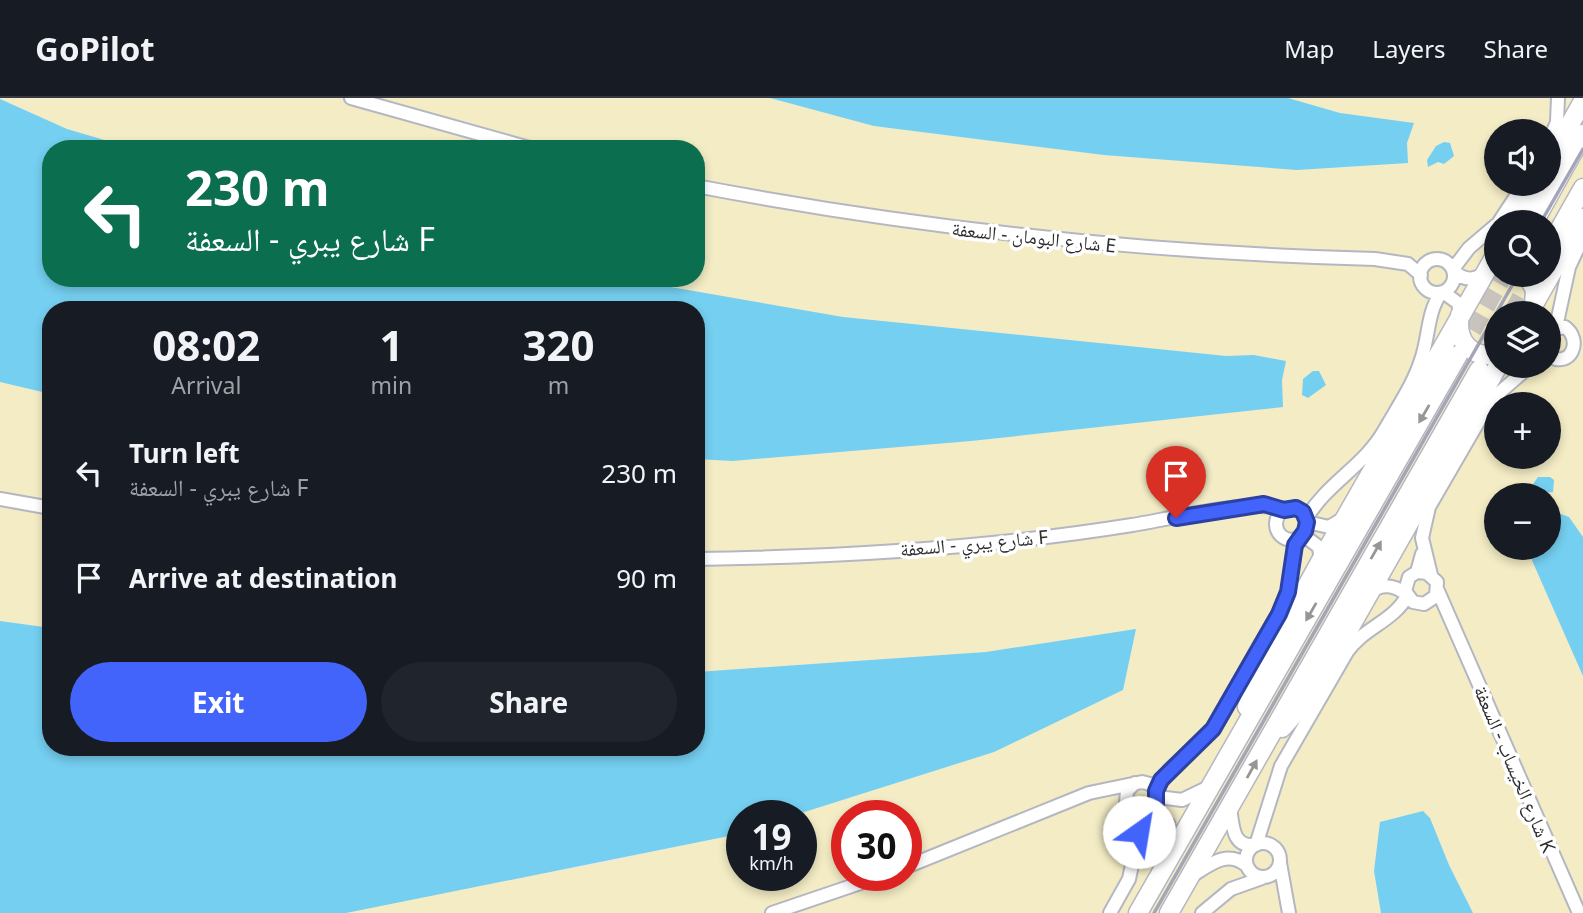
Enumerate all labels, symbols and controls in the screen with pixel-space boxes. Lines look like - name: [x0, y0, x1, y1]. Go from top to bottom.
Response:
- text: GoPilot: [35, 26, 155, 71]
- text: Map: [1284, 32, 1334, 65]
- text: Layers: [1372, 32, 1446, 65]
- text: Share: [1484, 32, 1548, 65]
- map controls: [1484, 119, 1561, 560]
- button: sound: [1484, 119, 1561, 196]
- text: 230 m: [185, 154, 330, 220]
- icon: left: [70, 168, 161, 259]
- button: search: [1484, 210, 1561, 287]
- street label: شارع البومان - السعفة E: [951, 215, 1117, 259]
- text: شارع يبري - السعفة F: [185, 217, 435, 260]
- button: layers: [1484, 301, 1561, 378]
- text: 08:02: [152, 316, 260, 373]
- text: 1: [379, 316, 403, 373]
- text: 320: [523, 316, 595, 373]
- text: Arrival: [171, 369, 241, 401]
- text: min: [371, 369, 412, 401]
- text: m: [548, 369, 569, 401]
- button: +: [1484, 392, 1561, 469]
- one-way arrow: [1418, 405, 1430, 424]
- text: Turn left: [129, 435, 240, 471]
- pin: [1146, 446, 1206, 518]
- icon: left: [70, 454, 108, 492]
- text: 230 m: [601, 455, 677, 491]
- icon: arrive: [1157, 457, 1195, 495]
- text: شارع يبري - السعفة F: [129, 471, 309, 503]
- button: −: [1484, 483, 1561, 560]
- street label: شارع يبري - السعفة F: [899, 524, 1049, 565]
- one-way arrow: [1370, 540, 1382, 559]
- icon: arrive: [70, 559, 108, 597]
- text: Arrive at destination: [129, 560, 398, 596]
- text: 90 m: [616, 560, 677, 596]
- one-way arrow: [1305, 602, 1317, 621]
- button: Exit: [70, 662, 367, 742]
- button: Share: [381, 662, 677, 742]
- street label: شارع الخيساب - السعفة K: [1468, 682, 1562, 857]
- one-way arrow: [1246, 760, 1258, 779]
- position arrow: [1102, 795, 1176, 869]
- speed limit sign: 30: [831, 800, 922, 891]
- text: 19: [751, 813, 792, 860]
- text: km/h: [749, 851, 794, 875]

